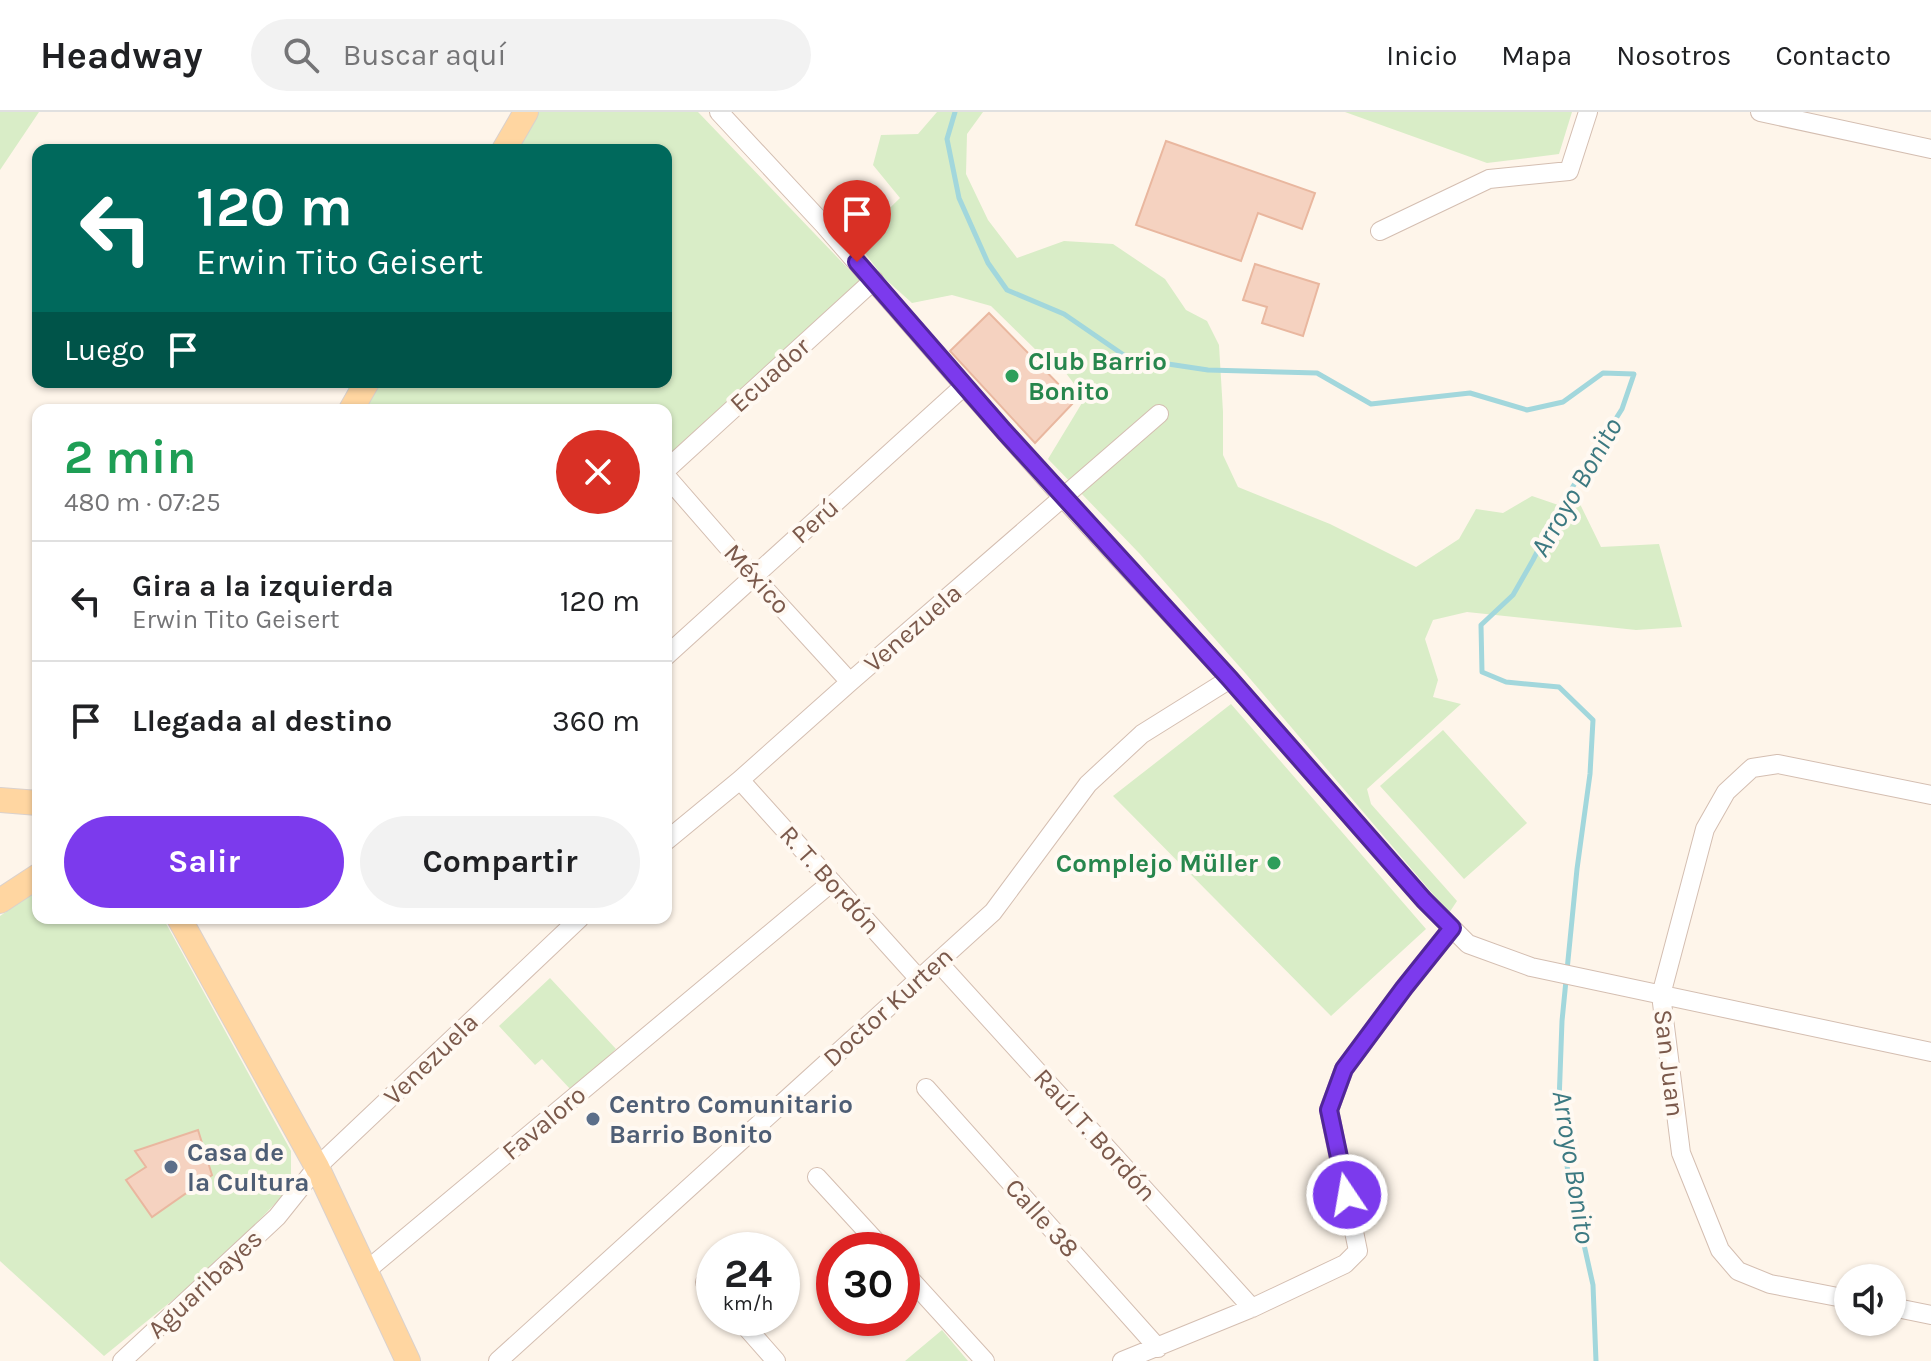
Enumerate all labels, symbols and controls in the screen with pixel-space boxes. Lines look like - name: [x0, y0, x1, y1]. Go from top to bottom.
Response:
- search box: [251, 19, 811, 91]
- text: Headway: [40, 33, 203, 78]
- icon: search: [279, 33, 323, 77]
- text: Buscar aquí: [343, 37, 506, 73]
- text: Inicio: [1386, 39, 1457, 72]
- text: Mapa: [1501, 39, 1572, 72]
- text: Nosotros: [1616, 39, 1731, 72]
- text: Contacto: [1775, 39, 1891, 72]
- text: 120 m: [196, 174, 353, 239]
- icon: left: [64, 176, 168, 280]
- pin: [823, 180, 891, 262]
- icon: arrive: [835, 192, 879, 236]
- text: Erwin Tito Geisert: [196, 241, 483, 283]
- icon: arrive: [161, 328, 205, 372]
- street label: Ecuador: [724, 331, 817, 419]
- text: Luego: [64, 332, 145, 368]
- place label: Club Barrio Bonito: [1028, 346, 1167, 407]
- marker: Club Barrio Bonito: [1003, 367, 1021, 385]
- water label: Arroyo Bonito: [1523, 412, 1629, 562]
- text: 2 min: [64, 429, 196, 485]
- button: close: [556, 430, 640, 514]
- text: 480 m · 07:25: [64, 487, 221, 518]
- street label: Perú: [785, 492, 845, 550]
- street label: México: [717, 537, 797, 621]
- text: Gira a la izquierda: [132, 568, 394, 604]
- street label: Venezuela: [858, 577, 968, 679]
- icon: left: [64, 579, 108, 623]
- text: 120 m: [560, 583, 640, 619]
- text: Erwin Tito Geisert: [132, 604, 339, 635]
- icon: arrive: [64, 699, 108, 743]
- text: Llegada al destino: [132, 703, 392, 739]
- text: 360 m: [552, 703, 640, 739]
- button: Salir: [64, 816, 344, 908]
- button: Compartir: [360, 816, 640, 908]
- street label: R. T. Bordón: [773, 819, 887, 941]
- place label: Complejo Müller: [1056, 848, 1259, 879]
- marker: Complejo Müller: [1265, 854, 1283, 872]
- street label: Doctor Kurten: [817, 941, 959, 1073]
- street label: Venezuela: [377, 1006, 485, 1112]
- street label: San Juan: [1647, 1007, 1691, 1119]
- street label: Raúl T. Bordón: [1027, 1062, 1163, 1208]
- street label: Favaloro: [496, 1079, 592, 1167]
- water label: Arroyo Bonito: [1546, 1088, 1602, 1246]
- place label: Centro Comunitario Barrio Bonito: [609, 1089, 853, 1150]
- marker: Centro Comunitario Barrio Bonito: [584, 1110, 602, 1128]
- place label: Casa de la Cultura: [187, 1137, 309, 1198]
- position arrow: [1305, 1153, 1389, 1237]
- marker: Casa de la Cultura: [162, 1158, 180, 1176]
- street label: Calle 38: [998, 1172, 1086, 1264]
- street label: Aguaribayes: [141, 1223, 269, 1345]
- speed limit sign: 30: [816, 1232, 920, 1336]
- text: 24: [724, 1250, 772, 1297]
- map controls: [1834, 1264, 1906, 1336]
- button: sound: [1834, 1264, 1906, 1336]
- text: km/h: [723, 1292, 773, 1315]

